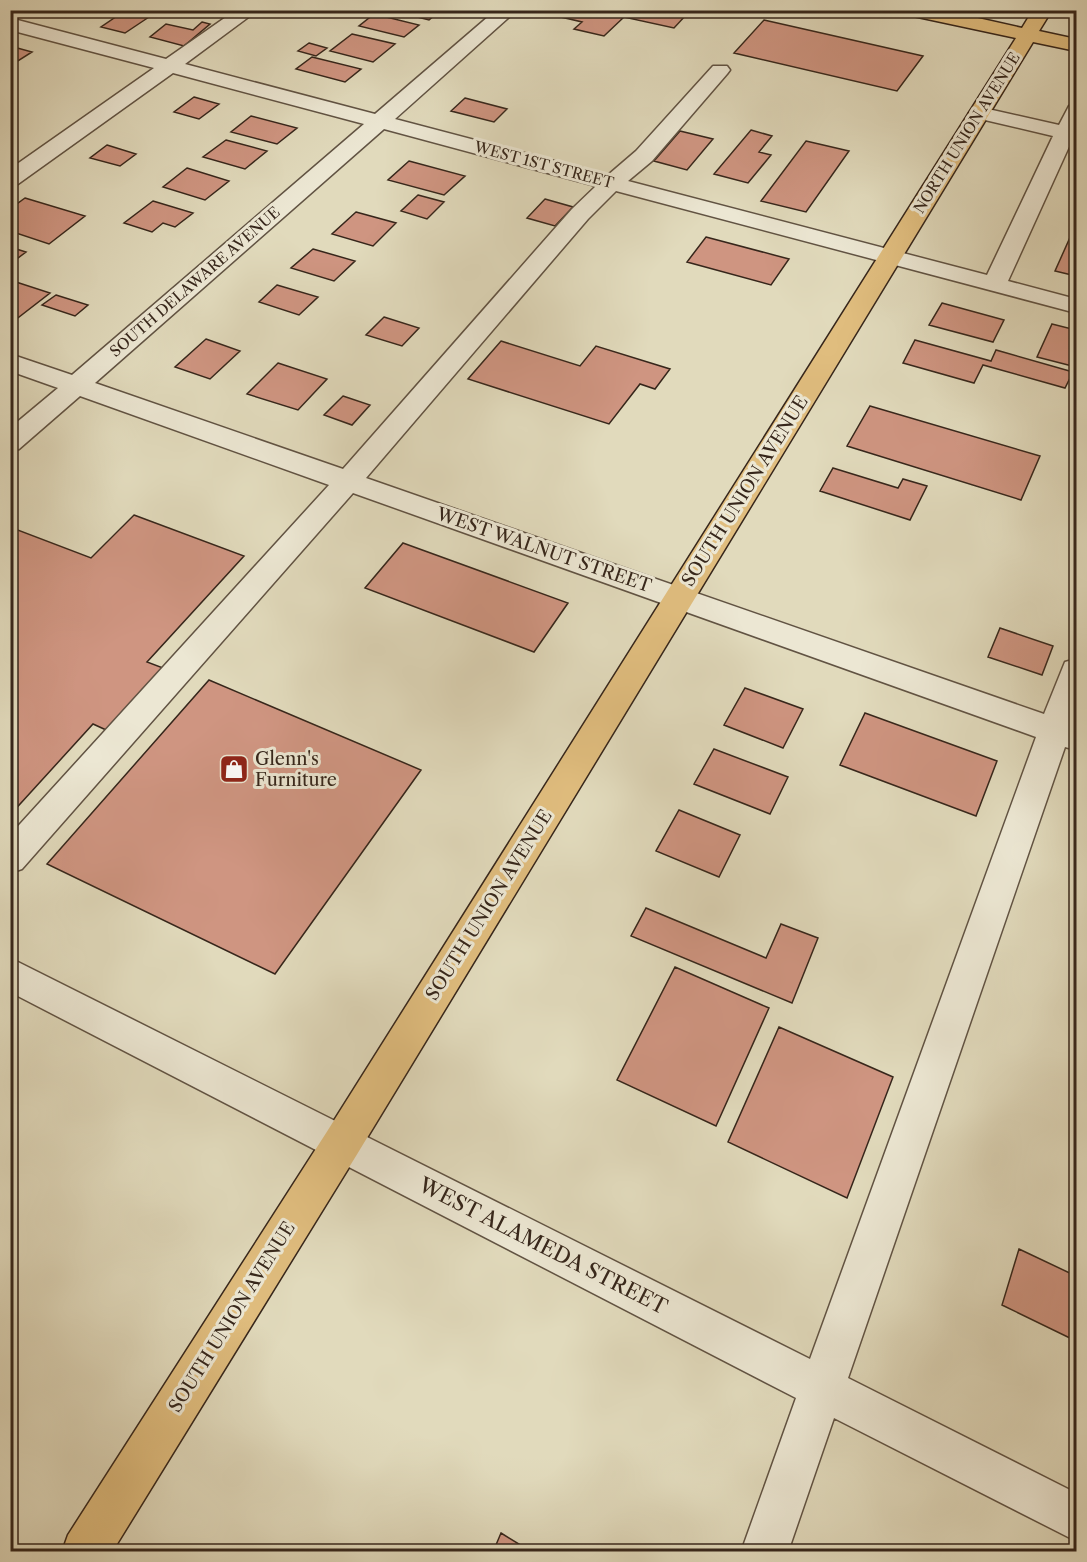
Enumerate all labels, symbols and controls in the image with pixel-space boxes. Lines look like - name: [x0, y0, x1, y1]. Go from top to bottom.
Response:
- street label: NORTH UNION AVENUE: [909, 49, 1024, 217]
- street label: WEST 1ST STREET: [471, 136, 617, 193]
- street label: SOUTH DELAWARE AVENUE: [106, 202, 284, 361]
- street label: SOUTH UNION AVENUE: [677, 392, 813, 590]
- street label: WEST WALNUT STREET: [433, 503, 655, 597]
- place label: Glenn's Furniture: [255, 748, 337, 791]
- shop icon: Glenn's Furniture: [218, 753, 250, 785]
- street label: SOUTH UNION AVENUE: [421, 806, 557, 1004]
- street label: WEST ALAMEDA STREET: [414, 1171, 672, 1319]
- street label: SOUTH UNION AVENUE: [164, 1218, 300, 1416]

